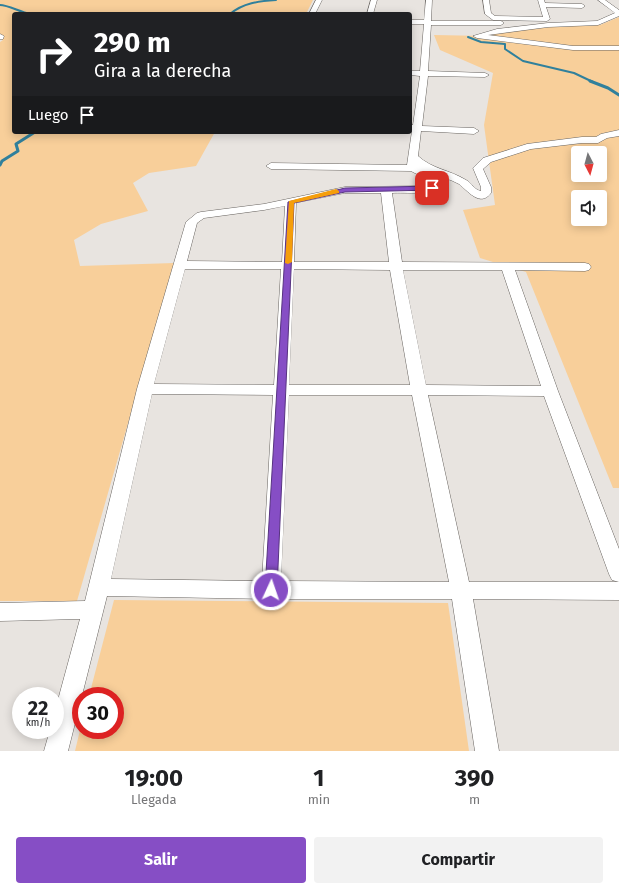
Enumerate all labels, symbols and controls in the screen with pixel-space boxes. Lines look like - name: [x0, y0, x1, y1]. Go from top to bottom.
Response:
- text: 290 m: [94, 26, 171, 59]
- icon: right: [28, 28, 80, 80]
- text: Gira a la derecha: [94, 60, 231, 82]
- icon: arrive: [76, 104, 98, 126]
- text: Luego: [28, 106, 68, 124]
- north arrow: [571, 146, 607, 182]
- map controls: [571, 146, 607, 226]
- pin: [415, 171, 449, 205]
- icon: arrive: [421, 177, 443, 199]
- button: sound: [571, 190, 607, 226]
- position arrow: [250, 569, 292, 611]
- speed limit sign: 30: [72, 687, 124, 739]
- text: 22: [28, 696, 48, 720]
- text: km/h: [26, 717, 50, 729]
- text: 19:00: [125, 764, 183, 792]
- text: 1: [313, 764, 324, 792]
- text: 390: [455, 764, 494, 792]
- text: Llegada: [131, 792, 177, 807]
- text: min: [308, 792, 330, 807]
- text: m: [469, 792, 480, 807]
- button: Salir: [16, 837, 306, 883]
- button: Compartir: [314, 837, 603, 883]

